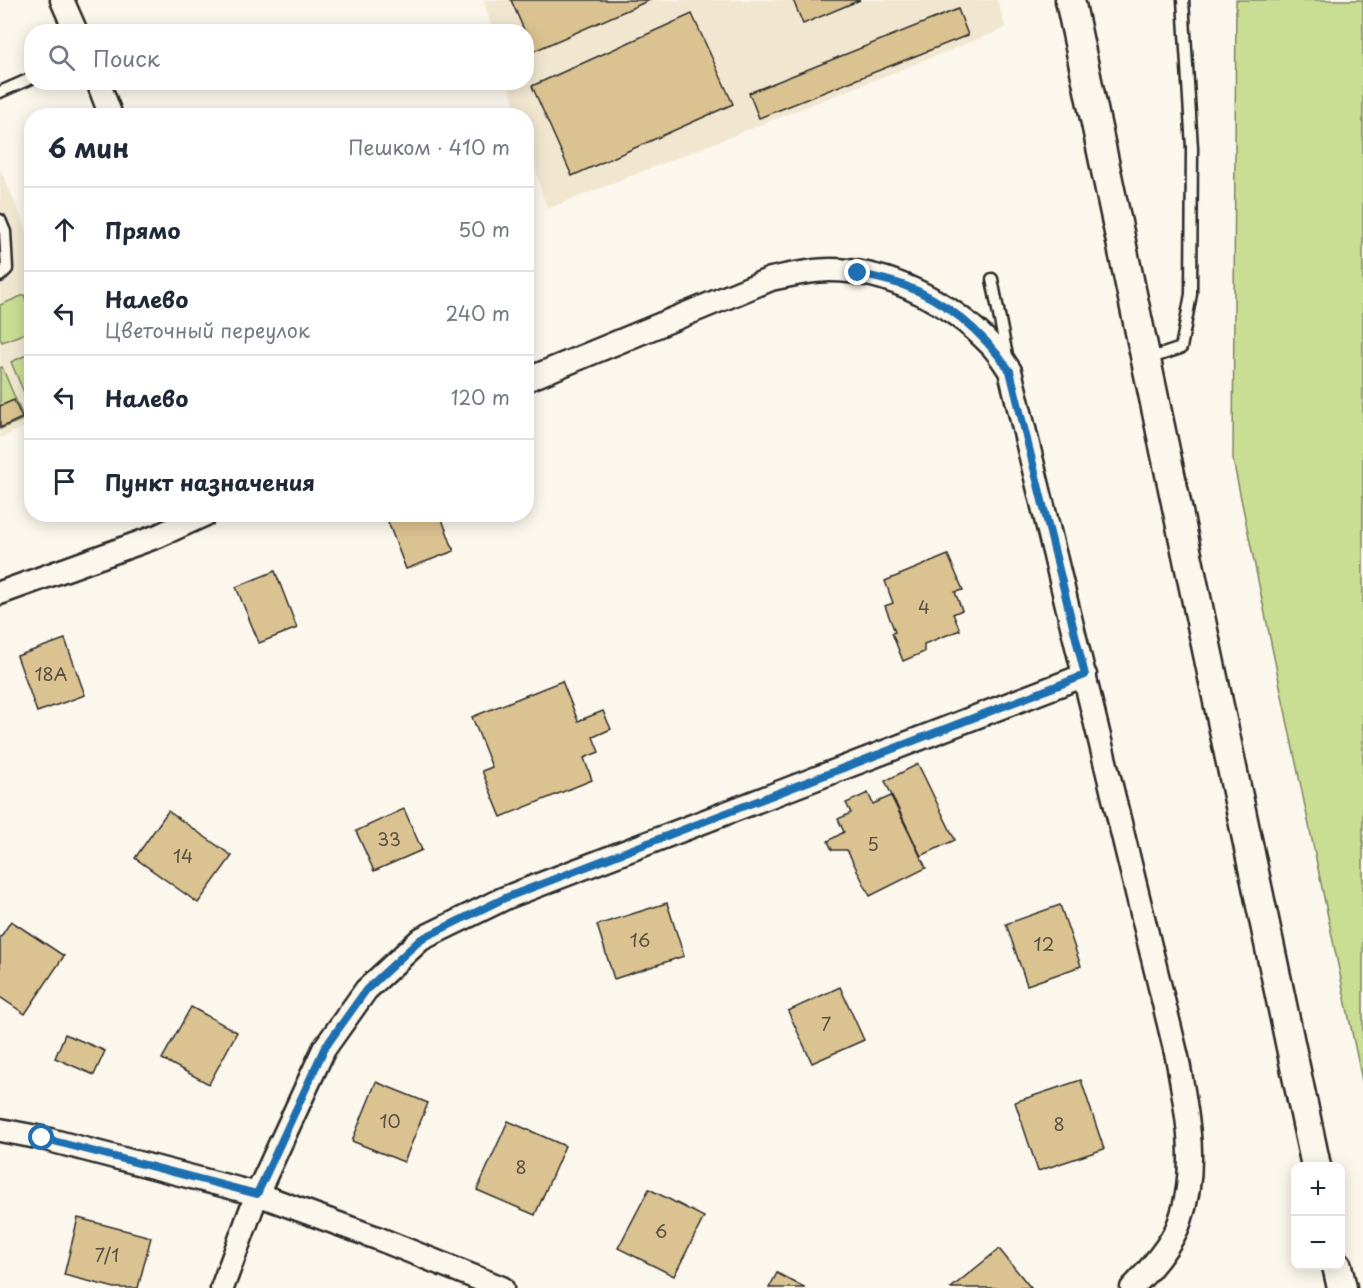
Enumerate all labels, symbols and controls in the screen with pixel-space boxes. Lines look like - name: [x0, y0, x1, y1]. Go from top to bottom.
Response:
- search box: [24, 24, 534, 90]
- icon: search: [45, 41, 78, 74]
- text: Поиск: [93, 41, 160, 74]
- text: 6 мин: [48, 128, 129, 167]
- text: Пешком · 410 m: [348, 132, 510, 162]
- icon: ahead: [48, 213, 81, 246]
- text: Прямо: [105, 213, 180, 246]
- text: 50 m: [458, 214, 510, 244]
- route end: [844, 259, 870, 285]
- text: Налево: [105, 282, 188, 315]
- icon: left: [48, 297, 81, 330]
- text: 240 m: [445, 298, 510, 328]
- text: Цветочный переулок: [105, 315, 310, 345]
- icon: left: [48, 381, 81, 414]
- text: Налево: [105, 381, 188, 414]
- text: 120 m: [451, 382, 510, 412]
- icon: arrive: [48, 465, 81, 498]
- text: Пункт назначения: [105, 465, 315, 498]
- house number: 4: [918, 593, 930, 620]
- house number: 18А: [34, 660, 68, 687]
- house number: 33: [377, 825, 401, 852]
- house number: 5: [867, 830, 879, 857]
- house number: 14: [173, 842, 193, 869]
- house number: 16: [630, 926, 650, 953]
- house number: 12: [1034, 930, 1054, 957]
- house number: 7: [821, 1010, 831, 1037]
- house number: 10: [379, 1107, 401, 1134]
- house number: 8: [1053, 1110, 1065, 1137]
- route start: [28, 1124, 54, 1150]
- house number: 8: [515, 1153, 527, 1180]
- map controls: [1291, 1162, 1345, 1270]
- button: +: [1291, 1162, 1345, 1216]
- button: −: [1291, 1216, 1345, 1270]
- house number: 6: [655, 1217, 667, 1244]
- house number: 7/1: [95, 1241, 119, 1268]

